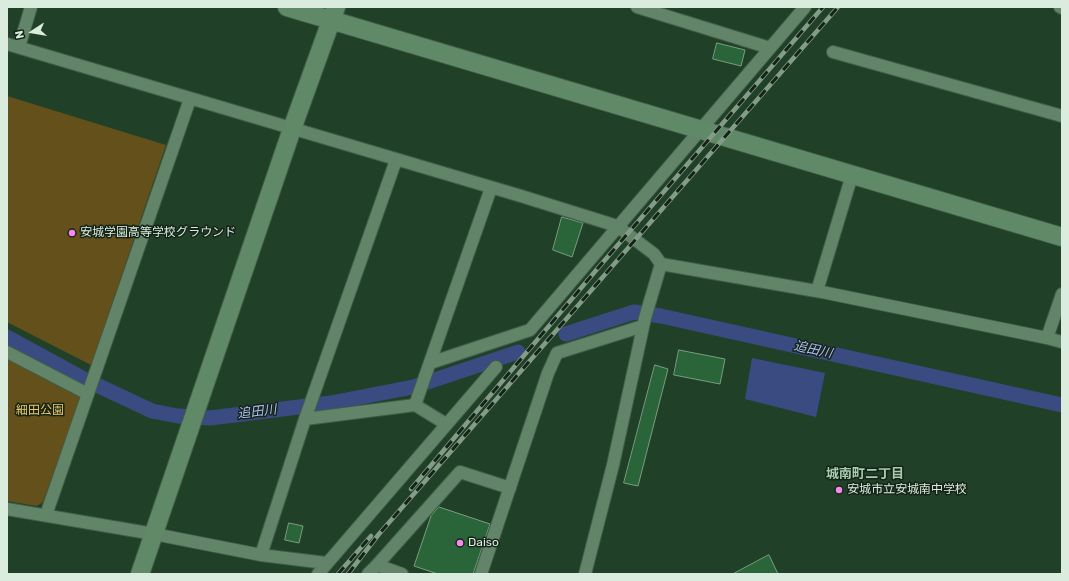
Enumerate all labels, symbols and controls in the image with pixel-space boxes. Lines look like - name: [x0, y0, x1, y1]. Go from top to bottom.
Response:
- north arrow: [12, 12, 52, 52]
- text: N: [13, 29, 27, 40]
- place label: 安城学園高等学校グラウンド: [80, 226, 236, 240]
- marker: 安城学園高等学校グラウンド: [67, 228, 77, 238]
- water label: 追田川: [792, 338, 834, 362]
- water label: 追田川: [237, 402, 277, 422]
- park label: 細田公園: [16, 404, 64, 418]
- district label: 城南町二丁目: [826, 466, 904, 482]
- place label: 安城市立安城南中学校: [847, 483, 967, 497]
- marker: 安城市立安城南中学校: [834, 485, 844, 495]
- place label: Daiso: [468, 536, 499, 550]
- marker: Daiso: [455, 538, 465, 548]

